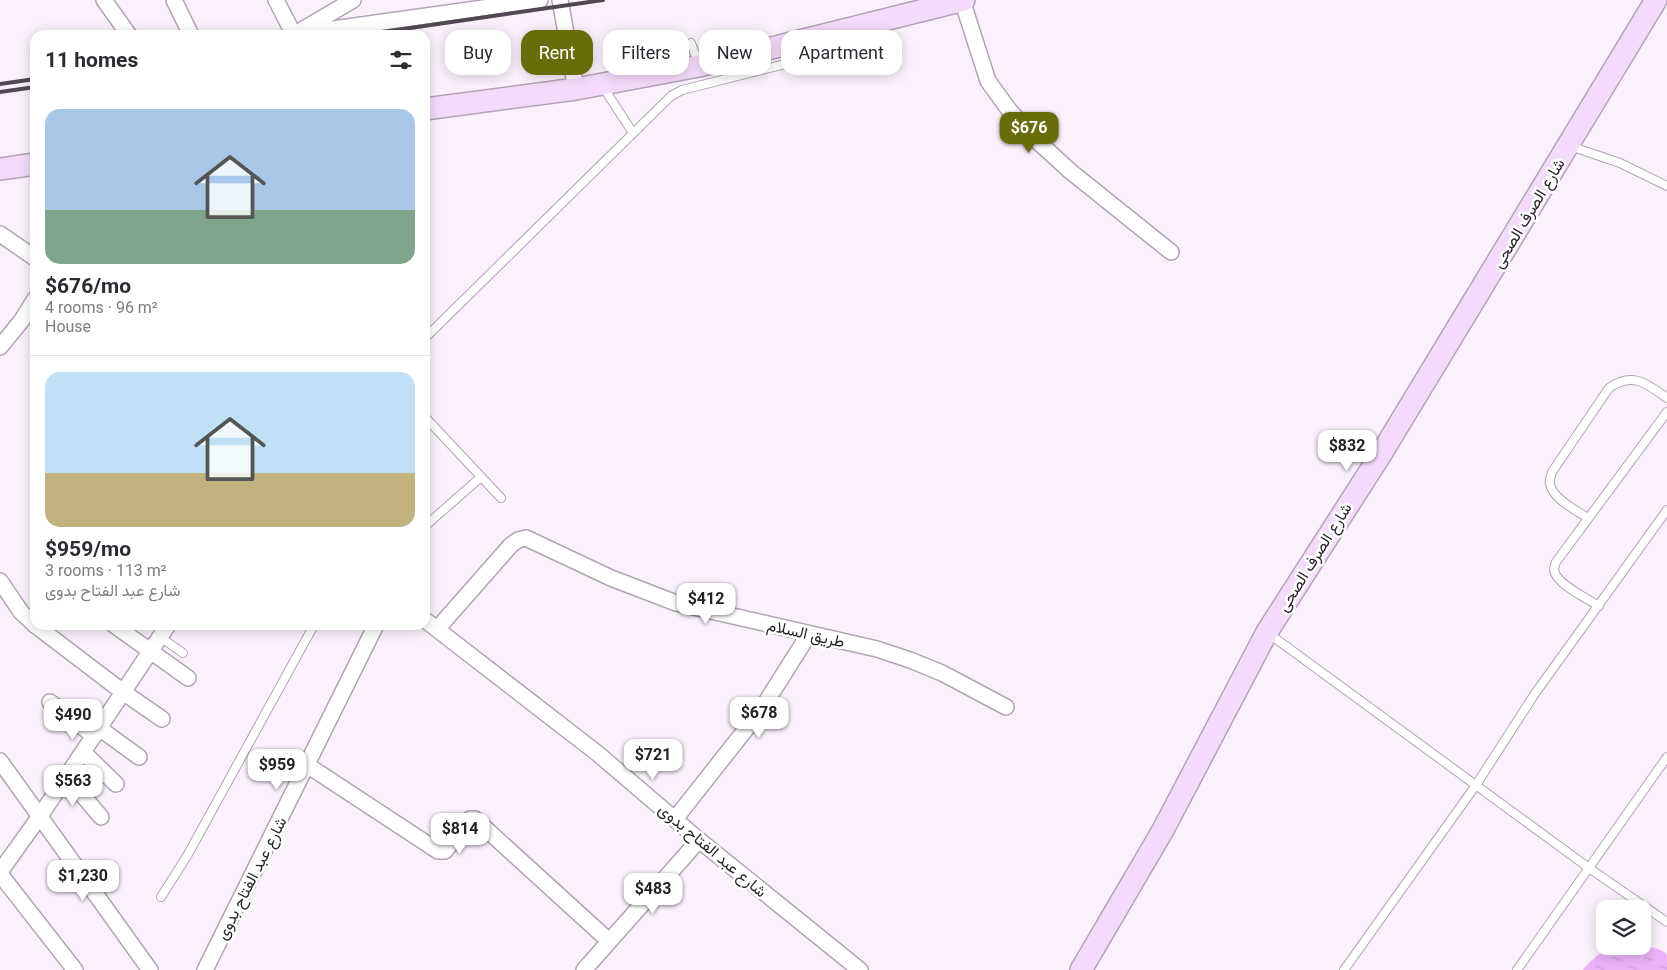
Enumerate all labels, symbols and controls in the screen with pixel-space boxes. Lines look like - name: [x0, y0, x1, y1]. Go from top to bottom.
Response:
- chip: Buy: [445, 30, 511, 75]
- chip: Rent: [521, 30, 593, 75]
- chip: Filters: [603, 30, 689, 75]
- chip: New: [699, 30, 771, 75]
- chip: Apartment: [781, 30, 902, 75]
- icon: filters: [387, 46, 415, 74]
- text: 11 homes: [45, 48, 138, 72]
- pin: $676: [999, 112, 1059, 154]
- text: $676: [1011, 118, 1047, 137]
- icon: home: [185, 142, 275, 232]
- street label: شارع الصرف الصحى: [1488, 155, 1570, 273]
- text: $676/mo: [45, 274, 131, 298]
- text: 4 rooms · 96 m²: [45, 298, 158, 317]
- text: House: [45, 317, 91, 336]
- icon: home: [185, 404, 275, 494]
- pin: $832: [1317, 430, 1377, 472]
- text: $832: [1329, 436, 1365, 455]
- street label: شارع الصرف الصحى: [1273, 499, 1357, 616]
- text: $959/mo: [45, 537, 131, 561]
- text: 3 rooms · 113 m²: [45, 561, 167, 580]
- text: شارع عبد الفتاح بدوى: [45, 581, 180, 600]
- pin: $412: [676, 582, 736, 625]
- text: $412: [688, 589, 724, 608]
- street label: طريق السلام: [765, 615, 846, 653]
- pin: $678: [729, 696, 789, 739]
- pin: $490: [43, 698, 103, 741]
- text: $678: [741, 703, 777, 722]
- text: $490: [55, 705, 91, 724]
- pin: $721: [623, 738, 683, 781]
- text: $721: [635, 745, 671, 764]
- pin: $959: [247, 748, 307, 791]
- text: $959: [259, 755, 295, 774]
- pin: $563: [43, 764, 103, 807]
- text: $563: [55, 771, 91, 790]
- street label: شارع عبد الفتاح بدوى: [653, 800, 771, 903]
- pin: $814: [430, 812, 490, 855]
- street label: شارع عبد الفتاح بدوى: [212, 814, 292, 944]
- text: $814: [442, 819, 478, 838]
- pin: $1,230: [42, 860, 124, 902]
- text: $1,230: [58, 866, 108, 885]
- pin: $483: [623, 872, 683, 915]
- text: $483: [635, 879, 671, 898]
- map controls: [1596, 900, 1651, 955]
- button: layers: [1596, 900, 1651, 955]

